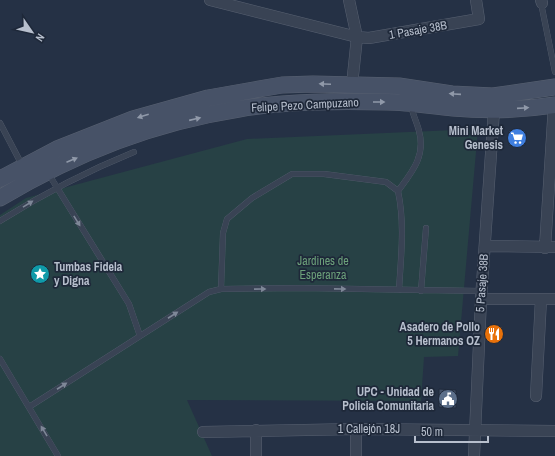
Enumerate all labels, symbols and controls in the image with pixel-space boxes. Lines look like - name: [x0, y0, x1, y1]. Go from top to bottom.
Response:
- north arrow: [12, 12, 52, 52]
- street label: 1 Pasaje 38B: [388, 17, 449, 43]
- text: N: [33, 31, 48, 44]
- one-way arrow: [318, 81, 331, 87]
- one-way arrow: [449, 90, 461, 97]
- street label: Felipe Pezo Campuzano: [251, 94, 359, 116]
- one-way arrow: [373, 99, 386, 105]
- one-way arrow: [517, 105, 529, 112]
- one-way arrow: [136, 113, 148, 119]
- one-way arrow: [189, 116, 201, 122]
- place label: Mini Market Genesis: [449, 123, 504, 153]
- supermarket icon: Mini Market Genesis: [506, 127, 528, 149]
- one-way arrow: [66, 157, 77, 163]
- one-way arrow: [23, 200, 33, 208]
- one-way arrow: [73, 216, 81, 226]
- park label: Jardines de Esperanza: [297, 253, 349, 283]
- street label: 5 Pasaje 38B: [472, 253, 492, 313]
- place label: Tumbas Fidela y Digna: [54, 259, 123, 289]
- place icon: Tumbas Fidela y Digna: [29, 263, 51, 285]
- one-way arrow: [254, 286, 267, 292]
- one-way arrow: [334, 286, 347, 292]
- one-way arrow: [167, 311, 179, 318]
- place label: Asadero de Pollo 5 Hermanos OZ: [400, 319, 480, 349]
- restaurant icon: Asadero de Pollo 5 Hermanos OZ: [483, 323, 505, 345]
- one-way arrow: [56, 382, 68, 389]
- place label: UPC - Unidad de Policia Comunitaria: [342, 384, 435, 414]
- public building icon: UPC - Unidad de Policia Comunitaria: [437, 388, 459, 410]
- scale bar: [415, 418, 488, 444]
- street label: 1 Callejón 18J: [338, 421, 400, 437]
- text: 50 m: [421, 424, 443, 440]
- one-way arrow: [41, 425, 48, 437]

